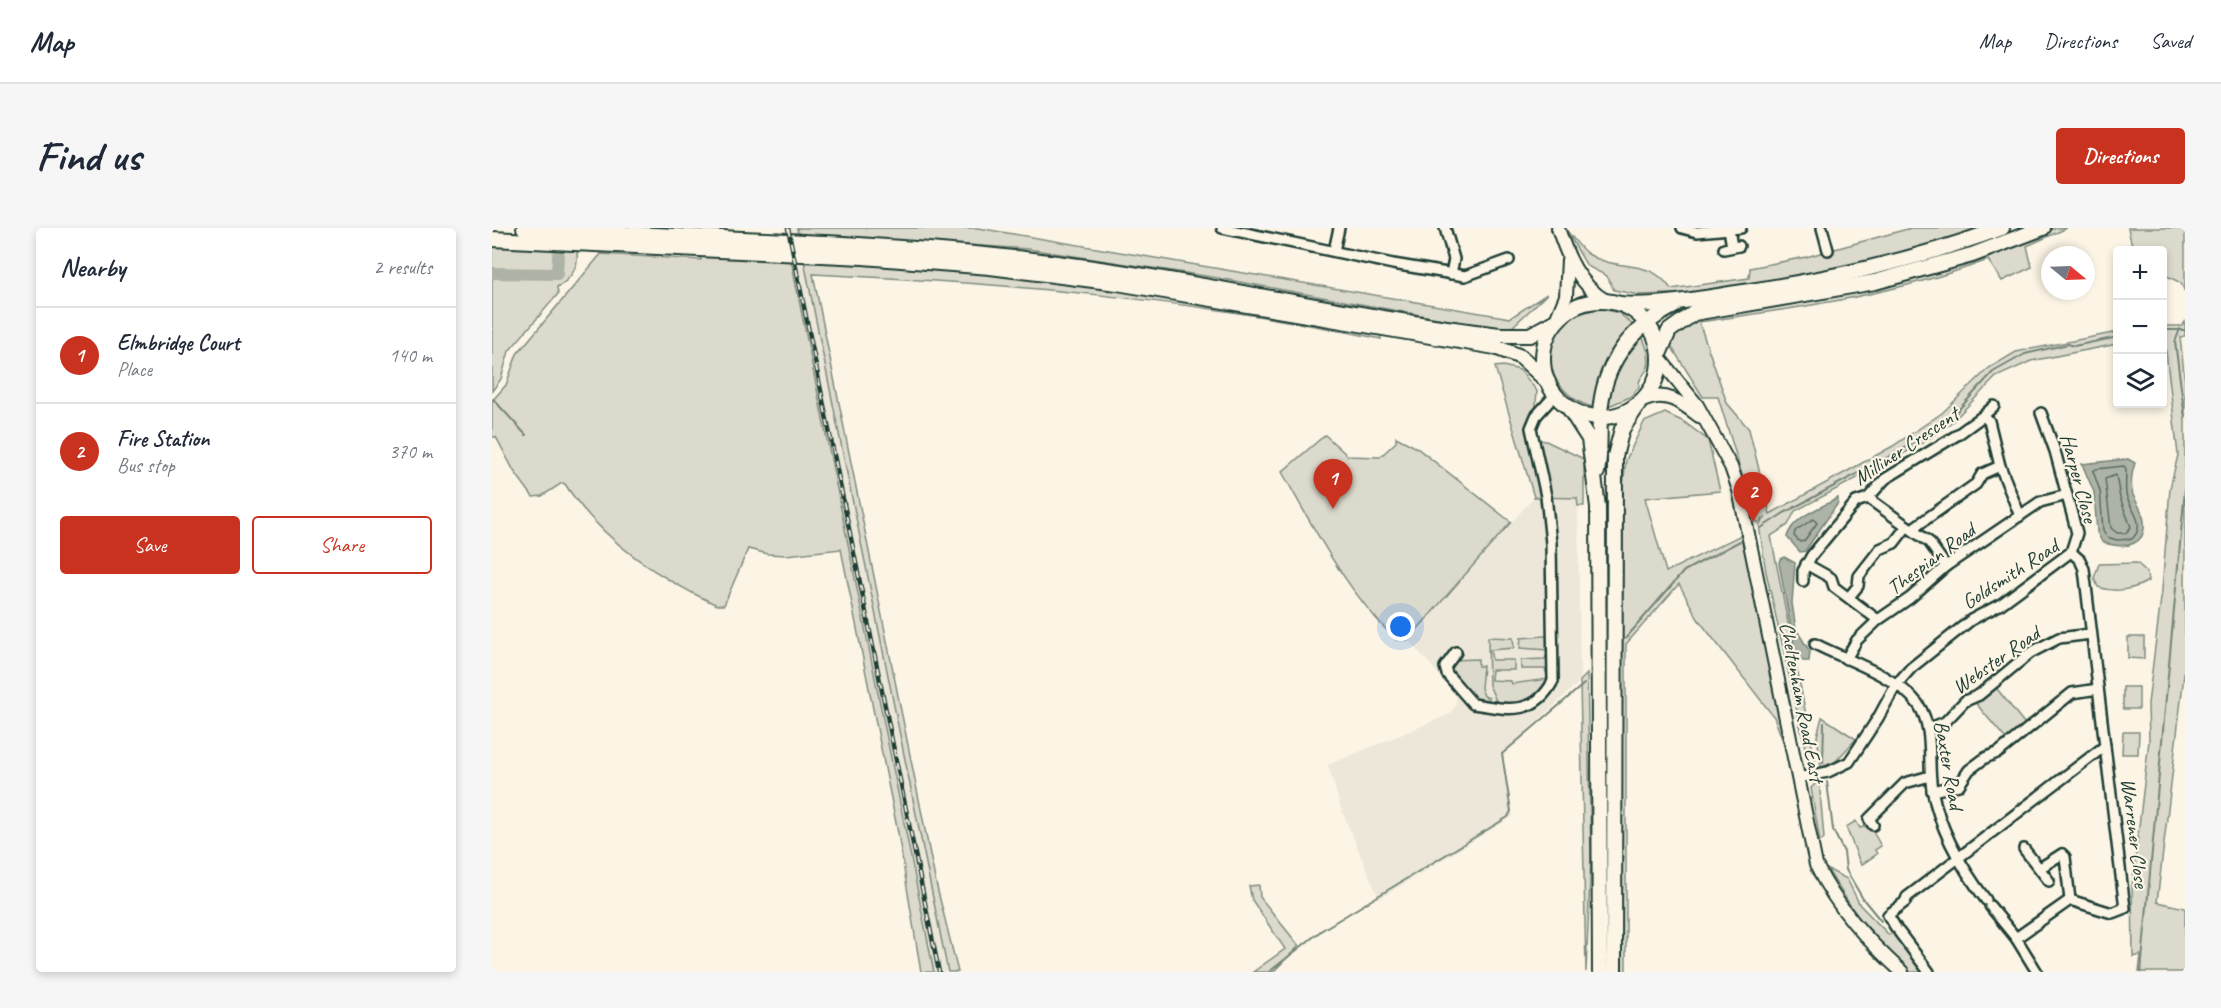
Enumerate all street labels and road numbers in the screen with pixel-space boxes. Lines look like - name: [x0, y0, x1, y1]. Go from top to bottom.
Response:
- street label: Milliner Crescent: [1848, 400, 1966, 491]
- street label: Harper Close: [2055, 431, 2104, 527]
- street label: Thespian Road: [1882, 515, 1983, 601]
- street label: Goldsmith Road: [1957, 531, 2066, 615]
- street label: Webster Road: [1947, 618, 2048, 700]
- street label: Cheltenham Road East: [1774, 620, 1831, 787]
- street label: Baxter Road: [1928, 719, 1970, 815]
- street label: Warrener Close: [2115, 777, 2155, 890]

